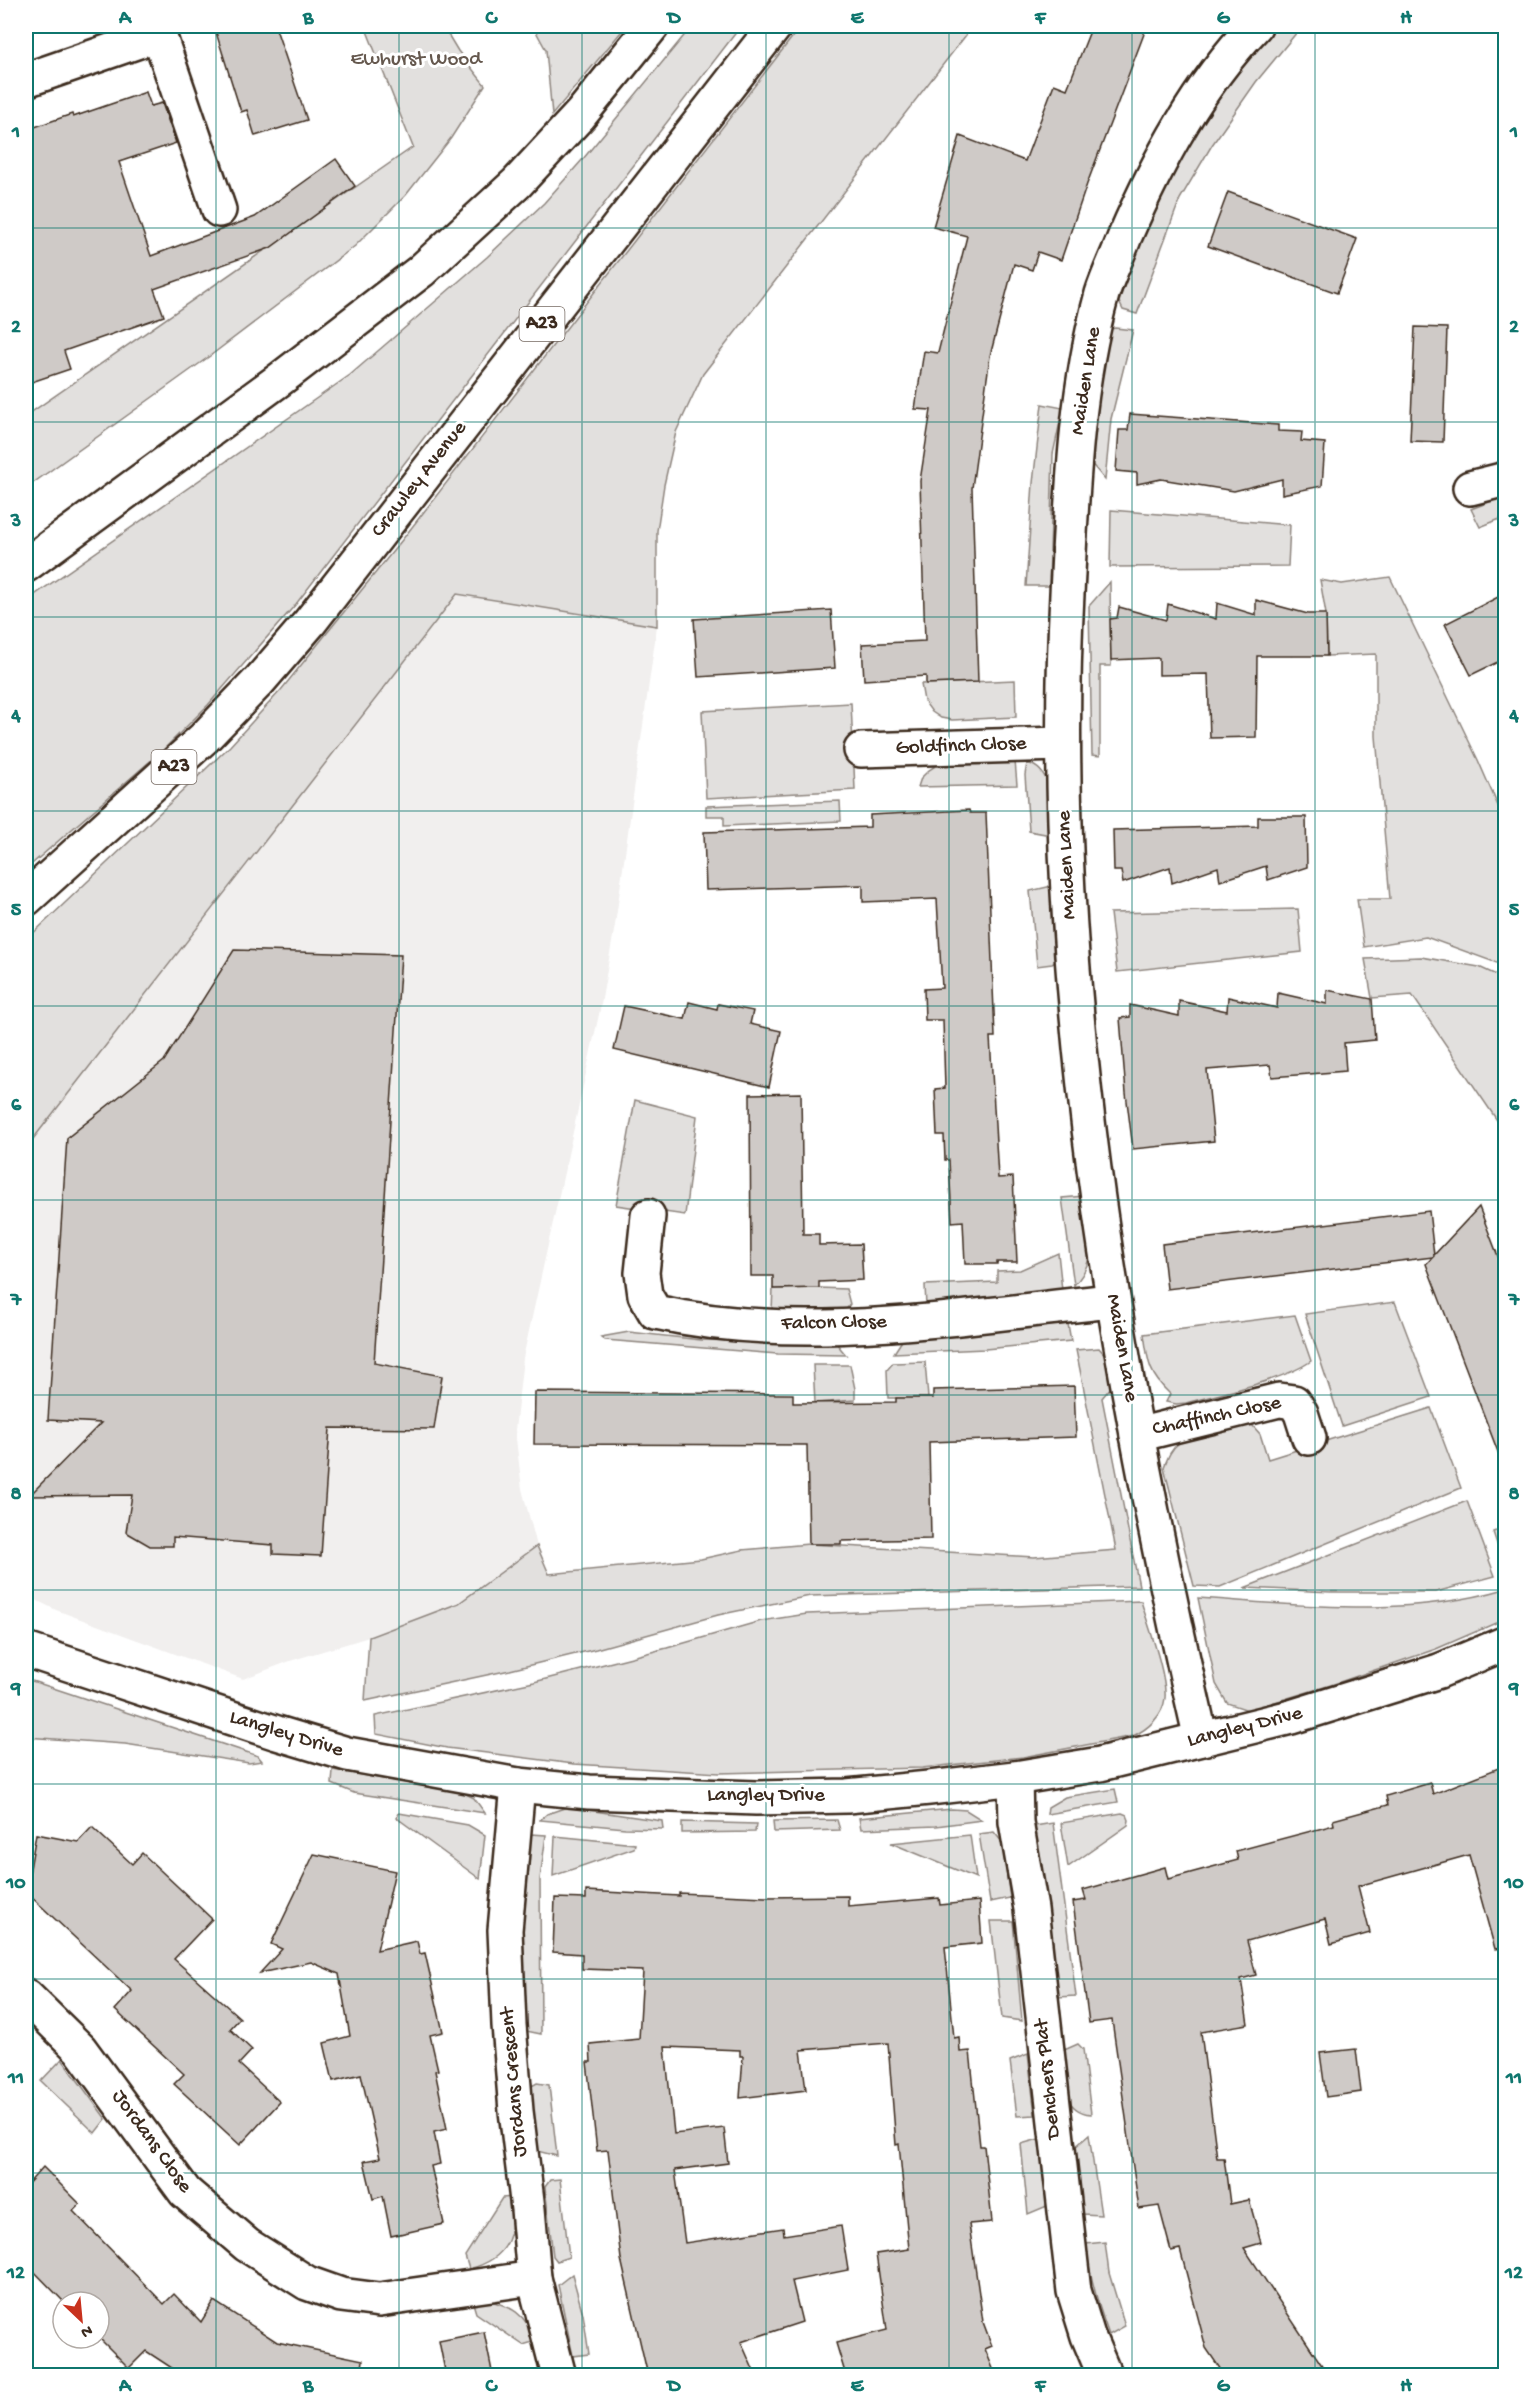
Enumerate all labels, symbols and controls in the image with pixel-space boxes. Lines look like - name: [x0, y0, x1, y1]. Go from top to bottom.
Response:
- text: A: [118, 8, 133, 31]
- text: B: [302, 8, 314, 31]
- text: C: [485, 8, 499, 31]
- text: D: [665, 8, 681, 31]
- text: E: [851, 8, 865, 31]
- text: F: [1034, 8, 1047, 31]
- text: G: [1217, 8, 1231, 31]
- text: H: [1400, 8, 1412, 31]
- park label: Ewhurst Wood: [350, 48, 483, 73]
- text: 1: [11, 122, 20, 145]
- text: 1: [1509, 122, 1518, 145]
- road number: A23: [520, 307, 564, 341]
- text: 2: [11, 317, 21, 340]
- text: 2: [1509, 317, 1519, 340]
- street label: Maiden Lane: [1066, 324, 1108, 437]
- street label: Crawley Avenue: [367, 416, 474, 543]
- text: 3: [10, 511, 21, 534]
- text: 3: [1508, 511, 1519, 534]
- text: 4: [10, 706, 21, 729]
- text: 4: [1508, 706, 1519, 729]
- street label: Goldfinch Close: [895, 732, 1028, 762]
- road number: A23: [152, 750, 196, 784]
- street label: Maiden Lane: [1053, 809, 1083, 920]
- text: 5: [11, 900, 22, 923]
- text: 5: [1509, 900, 1520, 923]
- text: 6: [11, 1095, 22, 1118]
- text: 6: [1509, 1095, 1520, 1118]
- text: 7: [10, 1290, 23, 1313]
- text: 7: [1508, 1290, 1521, 1313]
- street label: Maiden Lane: [1099, 1292, 1143, 1405]
- street label: Falcon Close: [780, 1311, 888, 1337]
- street label: Chaffinch Close: [1151, 1391, 1285, 1443]
- text: 8: [11, 1484, 22, 1507]
- text: 8: [1509, 1484, 1520, 1507]
- text: 9: [10, 1679, 21, 1702]
- text: 9: [1508, 1679, 1519, 1702]
- street label: Langley Drive: [1185, 1701, 1306, 1754]
- street label: Langley Drive: [226, 1706, 347, 1765]
- street label: Langley Drive: [707, 1784, 826, 1809]
- text: 10: [5, 1873, 26, 1896]
- text: 10: [1503, 1873, 1524, 1896]
- street label: Jordans Crescent: [496, 2004, 534, 2158]
- street label: Denchers Plat: [1030, 2015, 1068, 2142]
- text: 11: [7, 2068, 24, 2091]
- text: 11: [1505, 2068, 1522, 2091]
- street label: Jordans Close: [105, 2085, 198, 2199]
- text: 12: [6, 2263, 25, 2286]
- text: 12: [1504, 2263, 1523, 2286]
- north arrow: [51, 2290, 111, 2350]
- text: N: [77, 2320, 95, 2341]
- text: A: [118, 2376, 133, 2399]
- text: B: [302, 2376, 314, 2399]
- text: C: [485, 2376, 499, 2399]
- text: D: [665, 2376, 681, 2399]
- text: E: [851, 2376, 865, 2399]
- text: F: [1034, 2376, 1047, 2399]
- text: G: [1217, 2376, 1231, 2399]
- text: H: [1400, 2376, 1412, 2399]

